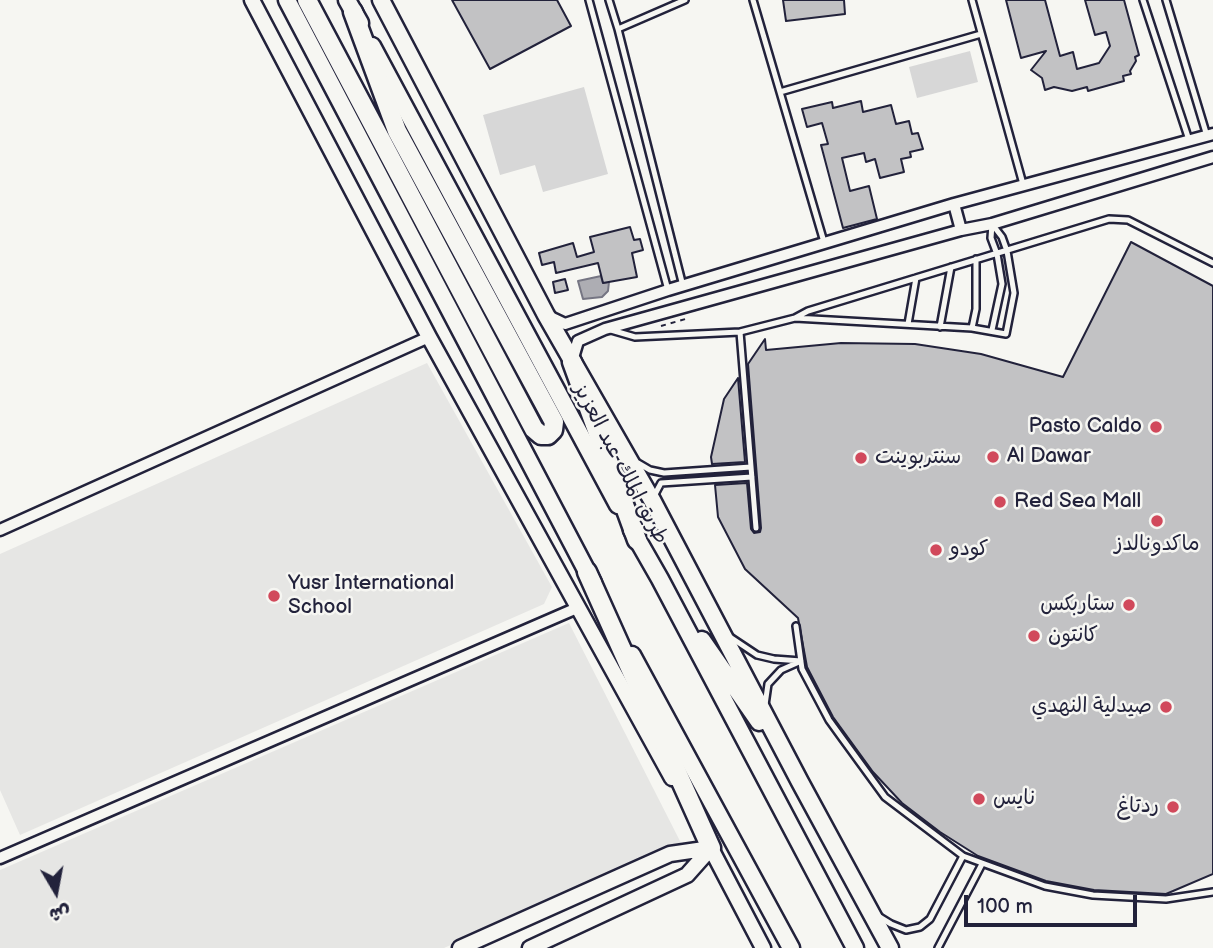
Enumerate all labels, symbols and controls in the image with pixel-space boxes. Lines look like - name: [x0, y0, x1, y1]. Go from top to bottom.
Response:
- street label: طريق الملك عبد العزيز: [567, 379, 673, 549]
- place label: Pasto Caldo: [1029, 414, 1142, 440]
- marker: Pasto Caldo: [1148, 419, 1164, 435]
- place label: Al Dawar: [1007, 444, 1090, 470]
- place label: سنتربوينت: [875, 445, 961, 471]
- marker: Al Dawar: [985, 449, 1001, 465]
- marker: سنتربوينت: [853, 450, 869, 466]
- place label: Red Sea Mall: [1014, 489, 1141, 515]
- marker: Red Sea Mall: [992, 494, 1008, 510]
- marker: ماكدونالدز: [1149, 513, 1165, 529]
- place label: ماكدونالدز: [1114, 532, 1200, 558]
- place label: كودو: [950, 537, 988, 563]
- marker: كودو: [928, 542, 944, 558]
- place label: Yusr International School: [288, 571, 454, 621]
- marker: Yusr International School: [266, 588, 282, 604]
- place label: ستاربكس: [1040, 592, 1115, 618]
- marker: ستاربكس: [1121, 597, 1137, 613]
- place label: كانتون: [1048, 623, 1098, 649]
- marker: كانتون: [1026, 628, 1042, 644]
- place label: صيدلية النهدي: [1031, 694, 1152, 720]
- marker: صيدلية النهدي: [1158, 699, 1174, 715]
- place label: نايس: [993, 786, 1035, 812]
- marker: نايس: [971, 791, 987, 807]
- place label: ردتاغ: [1116, 794, 1159, 820]
- marker: ردتاغ: [1165, 799, 1181, 815]
- north arrow: [21, 857, 91, 927]
- scale bar: [968, 881, 1141, 925]
- text: 100 m: [977, 894, 1033, 919]
- text: ش: [47, 900, 72, 926]

